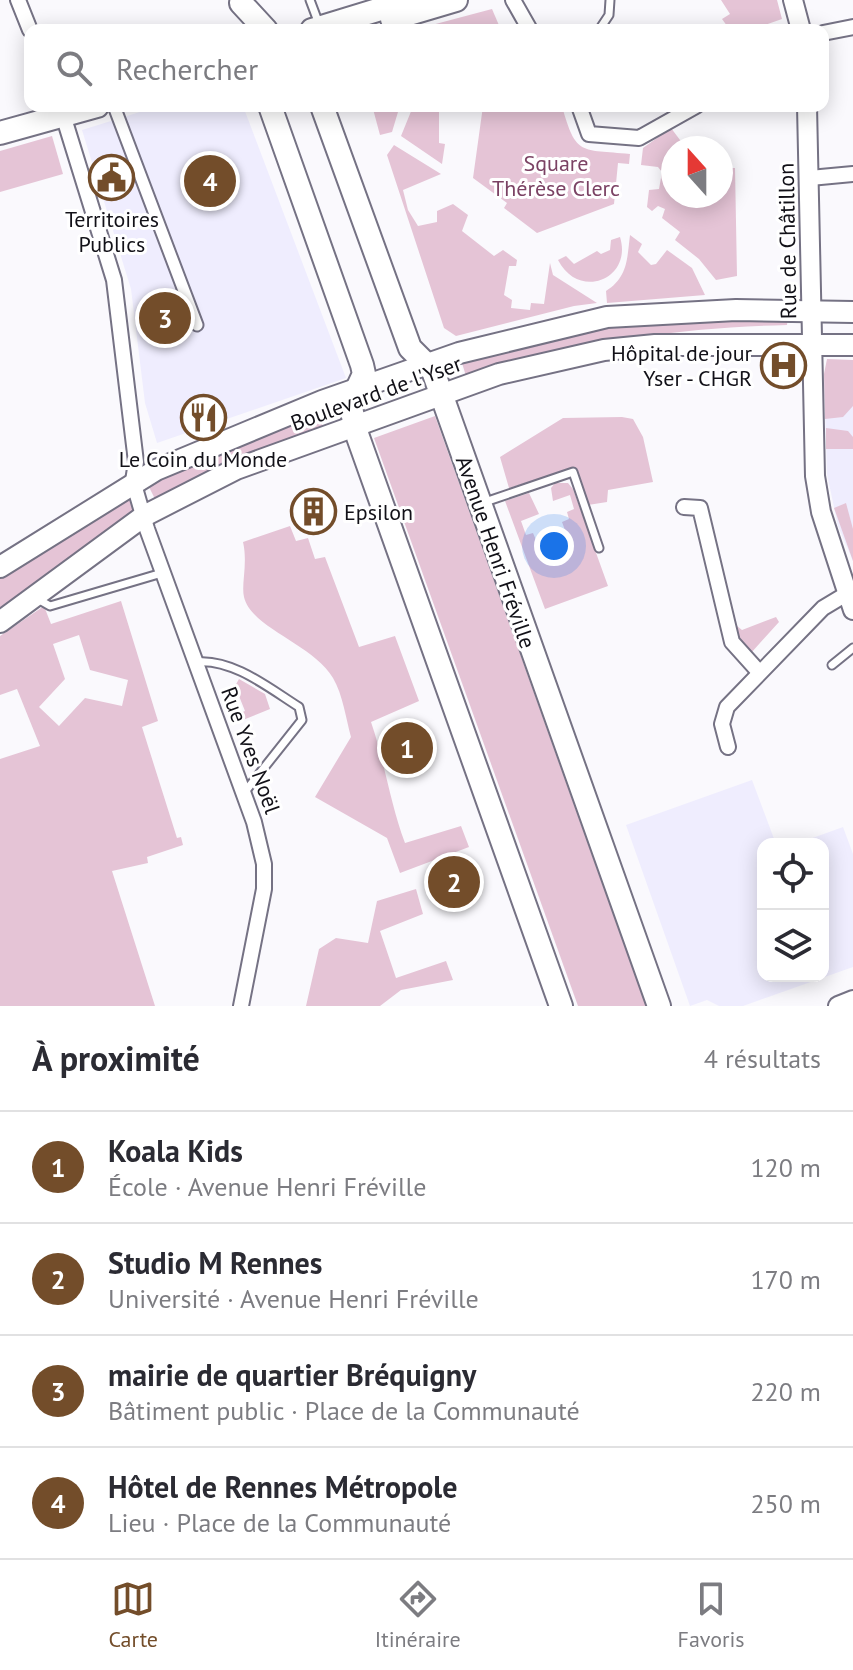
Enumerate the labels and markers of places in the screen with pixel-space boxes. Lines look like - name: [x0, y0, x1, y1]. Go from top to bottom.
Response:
- pin: 4: [184, 151, 236, 211]
- public building icon: Territoires Publics: [88, 154, 136, 202]
- place label: Territoires Publics: [65, 205, 159, 258]
- pin: 3: [139, 288, 191, 348]
- place label: Hôpital de jour Yser - CHGR: [611, 339, 753, 392]
- hospital icon: Hôpital de jour Yser - CHGR: [759, 342, 807, 390]
- restaurant icon: Le Coin du Monde: [179, 394, 227, 442]
- place label: Le Coin du Monde: [119, 445, 287, 473]
- building icon: Epsilon: [289, 488, 337, 536]
- place label: Epsilon: [344, 498, 413, 526]
- pin: 1: [381, 718, 433, 778]
- pin: 2: [428, 852, 480, 912]

